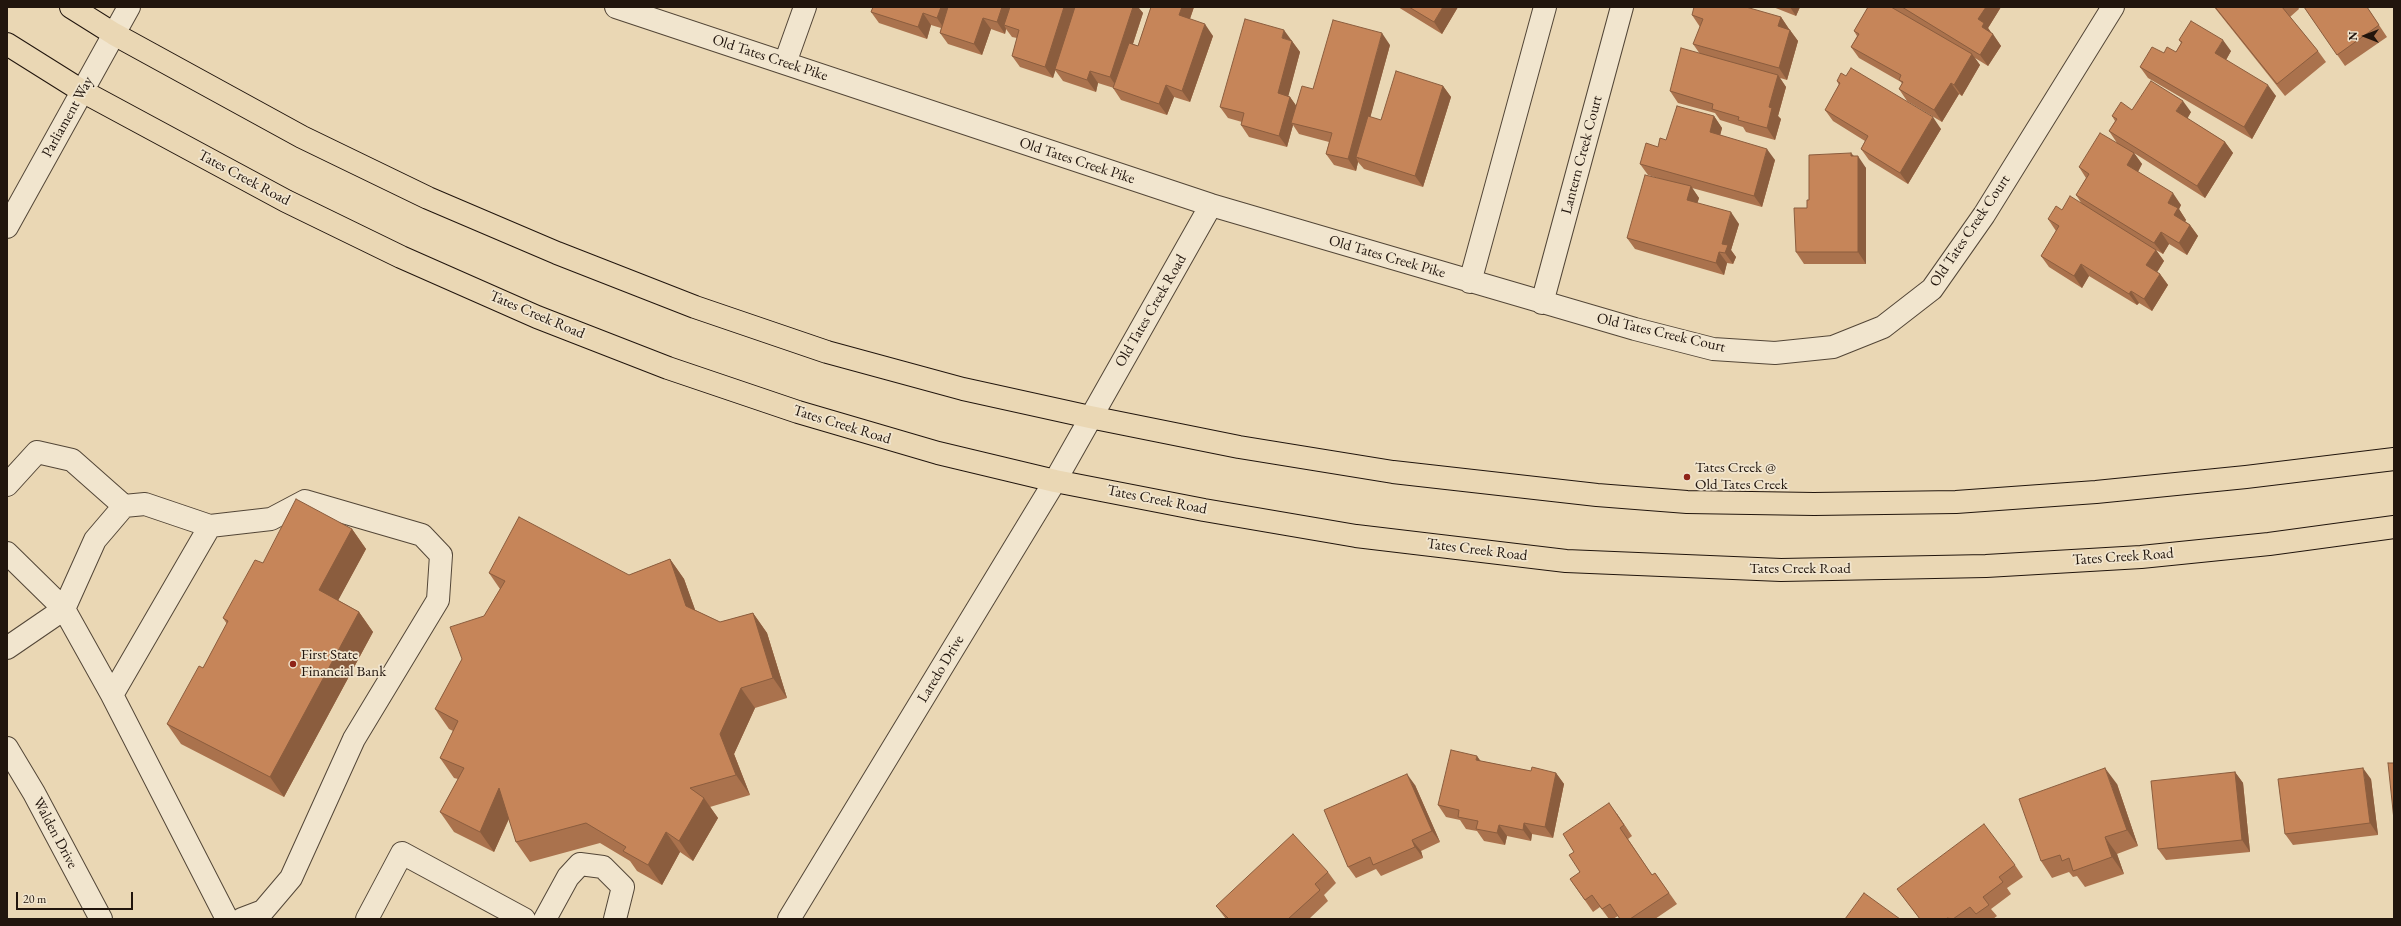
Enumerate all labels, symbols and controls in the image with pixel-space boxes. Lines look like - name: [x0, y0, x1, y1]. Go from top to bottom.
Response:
- north arrow: [2345, 16, 2385, 56]
- street label: Old Tates Creek Pike: [710, 31, 830, 85]
- text: N: [2346, 32, 2360, 40]
- street label: Parliament Way: [38, 73, 98, 161]
- street label: Lantern Creek Court: [1558, 94, 1606, 216]
- street label: Old Tates Creek Pike: [1017, 134, 1137, 188]
- street label: Tates Creek Road: [195, 146, 293, 210]
- street label: Old Tates Creek Court: [1926, 171, 2014, 291]
- street label: Old Tates Creek Pike: [1327, 232, 1447, 282]
- street label: Old Tates Creek Road: [1111, 251, 1191, 371]
- street label: Tates Creek Road: [487, 287, 587, 343]
- street label: Old Tates Creek Court: [1595, 309, 1727, 357]
- street label: Tates Creek Road: [791, 402, 893, 448]
- place label: Tates Creek @ Old Tates Creek: [1695, 459, 1788, 494]
- marker: Tates Creek @ Old Tates Creek: [1682, 472, 1692, 482]
- street label: Tates Creek Road: [1105, 481, 1209, 519]
- street label: Tates Creek Road: [1426, 535, 1528, 565]
- street label: Tates Creek Road: [2072, 544, 2174, 570]
- street label: Tates Creek Road: [1749, 560, 1851, 578]
- street label: Laredo Drive: [914, 632, 968, 706]
- place label: First State Financial Bank: [301, 646, 386, 681]
- marker: First State Financial Bank: [288, 659, 298, 669]
- street label: Walden Drive: [29, 794, 81, 872]
- scale bar: [18, 884, 135, 910]
- text: 20 m: [23, 891, 46, 907]

